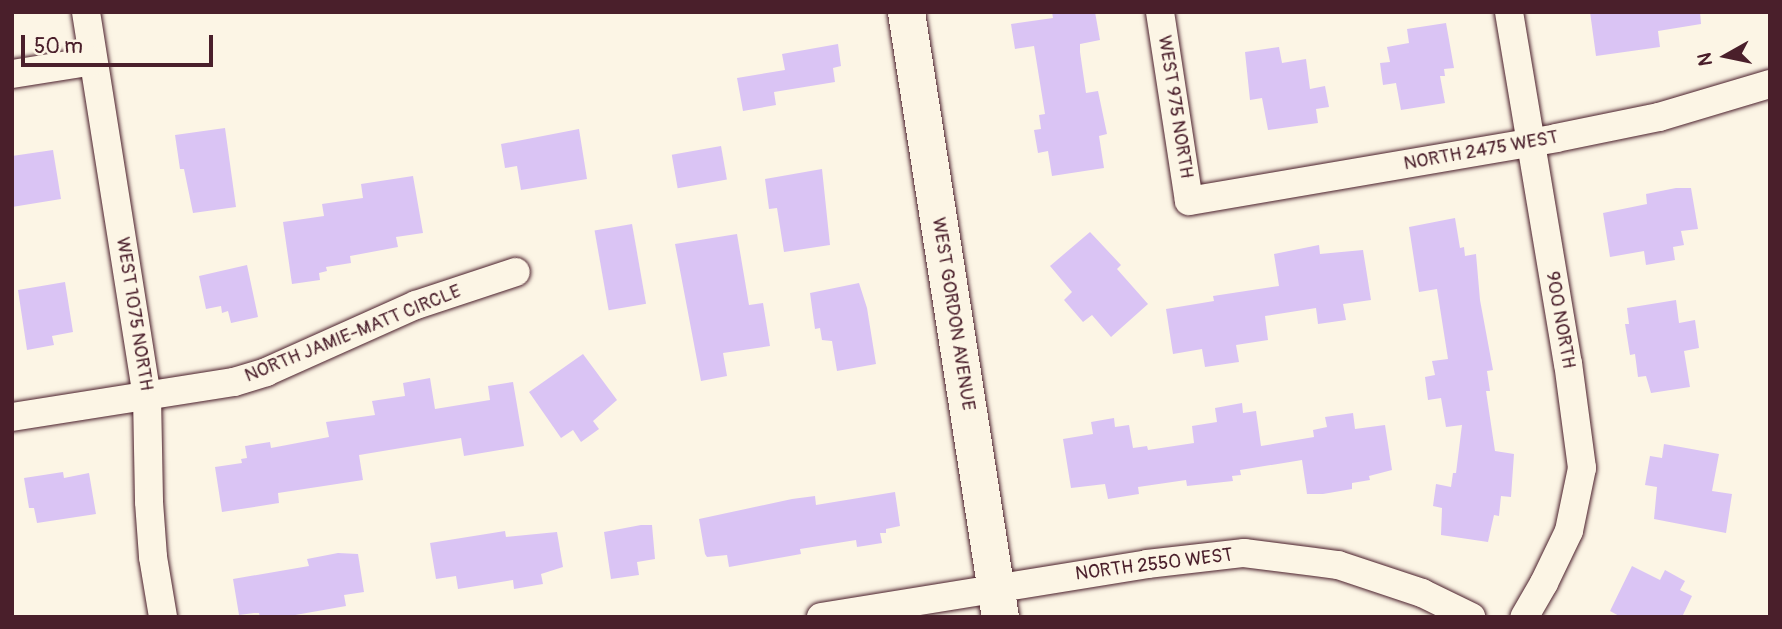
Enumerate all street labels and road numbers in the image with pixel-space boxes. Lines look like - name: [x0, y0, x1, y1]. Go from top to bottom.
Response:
- street label: WEST 975 NORTH: [1152, 34, 1198, 180]
- street label: NORTH 2475 WEST: [1402, 126, 1560, 176]
- street label: WEST GORDON AVENUE: [926, 216, 980, 412]
- street label: WEST 1075 NORTH: [111, 236, 157, 392]
- street label: 900 NORTH: [1540, 270, 1580, 370]
- street label: NORTH JAMIE-MATT CIRCLE: [242, 280, 464, 388]
- street label: NORTH 2550 WEST: [1074, 544, 1234, 586]

